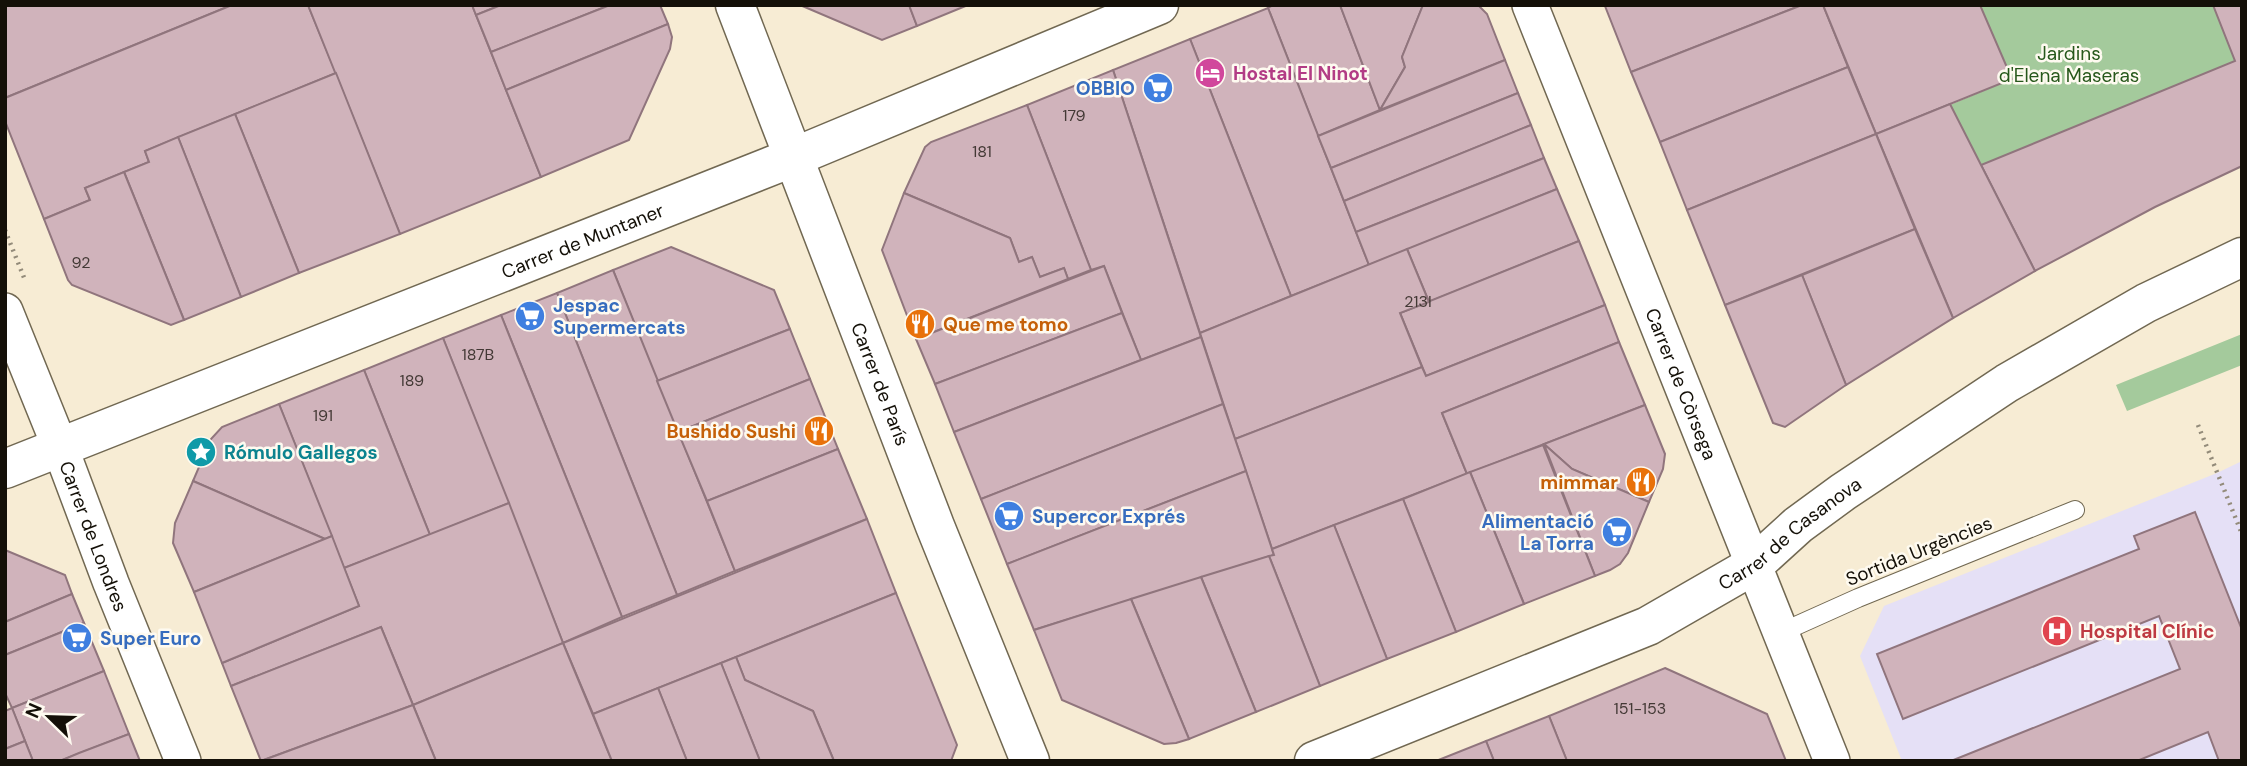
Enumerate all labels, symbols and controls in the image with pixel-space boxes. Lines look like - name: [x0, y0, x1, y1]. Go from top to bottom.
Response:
- park label: Jardins d'Elena Maseras: [1999, 41, 2139, 88]
- hotel icon: Hostal El Ninot: [1193, 56, 1227, 90]
- place label: Hostal El Ninot: [1233, 61, 1368, 86]
- supermarket icon: OBBIO: [1141, 71, 1175, 105]
- place label: OBBIO: [1076, 76, 1135, 101]
- house number: 179: [1062, 105, 1086, 126]
- house number: 181: [972, 141, 992, 162]
- street label: Carrer de Muntaner: [498, 197, 667, 284]
- house number: 92: [72, 252, 91, 273]
- house number: 213I: [1404, 291, 1432, 312]
- place label: Jespac Supermercats: [553, 293, 686, 340]
- supermarket icon: Jespac Supermercats: [513, 299, 547, 333]
- street label: Carrer de Còrsega: [1640, 304, 1723, 464]
- restaurant icon: Que me tomo: [903, 307, 937, 341]
- place label: Que me tomo: [943, 312, 1068, 337]
- street label: Carrer de París: [846, 319, 915, 449]
- house number: 187B: [462, 344, 494, 365]
- house number: 189: [400, 370, 424, 391]
- house number: 191: [313, 405, 333, 426]
- restaurant icon: Bushido Sushi: [802, 414, 836, 448]
- place label: Bushido Sushi: [666, 419, 796, 444]
- place icon: Rómulo Gallegos: [184, 435, 218, 469]
- place label: Rómulo Gallegos: [224, 440, 378, 465]
- street label: Carrer de Londres: [54, 457, 134, 615]
- restaurant icon: mimmar: [1624, 465, 1658, 499]
- place label: mimmar: [1540, 470, 1618, 495]
- street label: Carrer de Casanova: [1714, 471, 1866, 596]
- supermarket icon: Supercor Exprés: [992, 499, 1026, 533]
- place label: Supercor Exprés: [1032, 504, 1186, 529]
- place label: Alimentació La Torra: [1482, 509, 1594, 556]
- street label: Sortida Urgències: [1842, 510, 1996, 592]
- supermarket icon: Alimentació La Torra: [1600, 515, 1634, 549]
- hospital icon: Hospital Clínic: [2040, 614, 2074, 648]
- place label: Hospital Clínic: [2080, 619, 2214, 644]
- supermarket icon: Super Euro: [60, 621, 94, 655]
- place label: Super Euro: [100, 626, 201, 651]
- north arrow: [14, 682, 84, 752]
- house number: 151-153: [1614, 698, 1666, 719]
- text: N: [20, 699, 48, 722]

